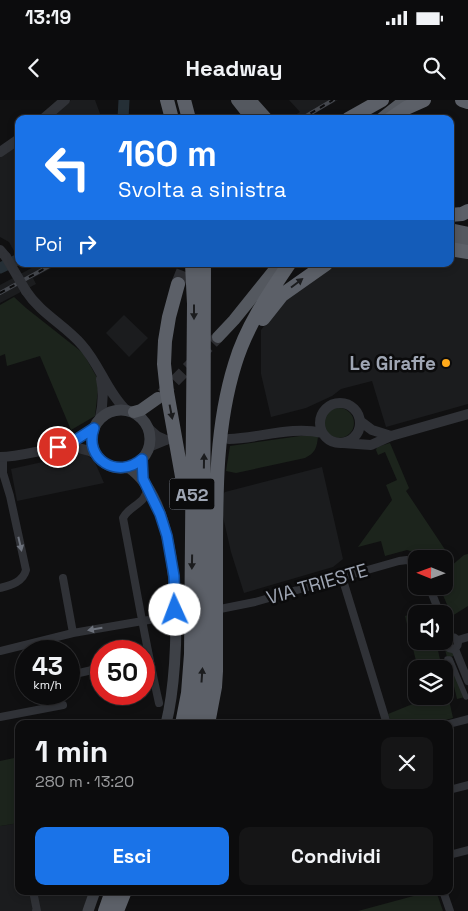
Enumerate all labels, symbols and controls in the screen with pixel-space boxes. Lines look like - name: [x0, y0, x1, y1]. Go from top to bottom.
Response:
- text: 13:19: [25, 5, 71, 30]
- icon: back: [20, 54, 48, 82]
- text: Headway: [186, 54, 282, 82]
- icon: search: [420, 54, 448, 82]
- text: 160 m: [118, 132, 217, 176]
- icon: left: [35, 135, 100, 200]
- text: Svolta a sinistra: [118, 175, 286, 203]
- icon: right: [73, 230, 101, 258]
- text: Poi: [35, 232, 63, 257]
- one-way arrow: [290, 278, 304, 288]
- one-way arrow: [190, 305, 198, 321]
- place label: Le Giraffe: [350, 351, 436, 376]
- marker: Le Giraffe: [440, 357, 452, 369]
- one-way arrow: [167, 405, 175, 421]
- pin: [37, 426, 79, 468]
- icon: arrive: [44, 433, 72, 461]
- one-way arrow: [200, 452, 208, 468]
- road number: A52: [170, 478, 214, 509]
- one-way arrow: [16, 536, 24, 551]
- north arrow: [408, 550, 452, 595]
- map controls: [408, 550, 453, 705]
- one-way arrow: [188, 555, 196, 571]
- street label: VIA TRIESTE: [264, 558, 370, 610]
- position arrow: [148, 583, 200, 635]
- button: sound: [408, 605, 453, 650]
- one-way arrow: [87, 626, 103, 634]
- speed limit sign: 50: [90, 640, 155, 705]
- text: 43: [32, 650, 63, 682]
- button: layers: [408, 660, 453, 705]
- one-way arrow: [199, 667, 207, 683]
- text: km/h: [33, 677, 62, 693]
- text: 1 min: [35, 732, 108, 771]
- button: close: [381, 737, 433, 789]
- text: 280 m · 13:20: [35, 771, 134, 792]
- button: Esci: [35, 827, 229, 885]
- button: Condividi: [239, 827, 433, 885]

